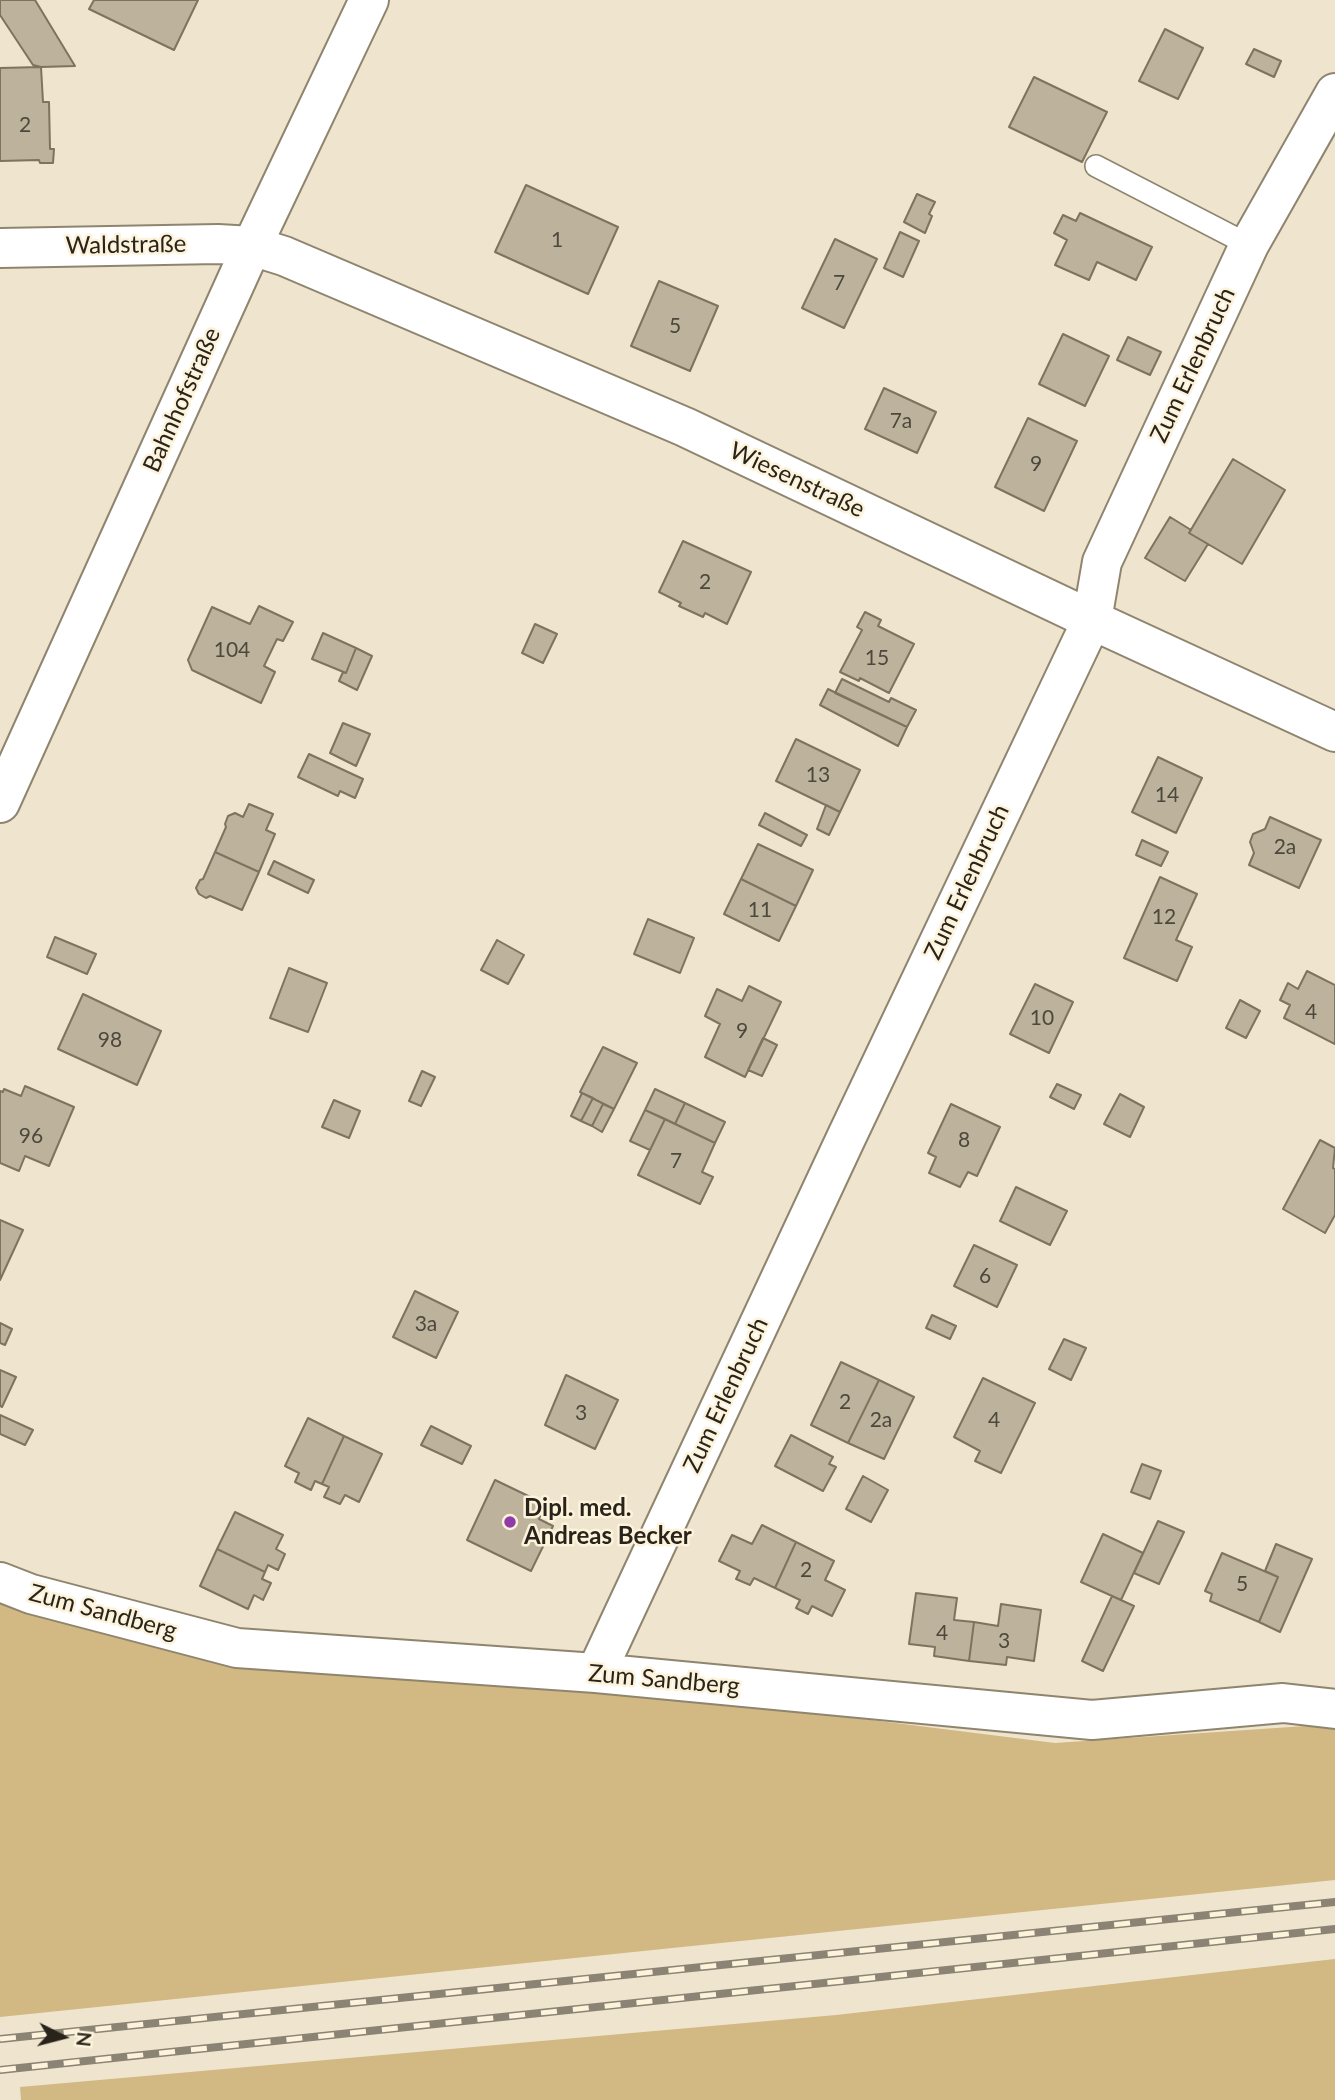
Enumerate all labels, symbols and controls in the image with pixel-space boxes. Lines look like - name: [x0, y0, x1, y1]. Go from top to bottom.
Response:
- house number: 2: [19, 112, 31, 138]
- house number: 1: [551, 227, 563, 253]
- street label: Waldstraße: [65, 230, 187, 260]
- house number: 7: [833, 270, 845, 296]
- street label: Zum Erlenbruch: [1145, 283, 1241, 447]
- house number: 5: [669, 313, 681, 339]
- street label: Bahnhofstraße: [137, 323, 227, 477]
- house number: 7a: [890, 408, 912, 434]
- street label: Wiesenstraße: [725, 436, 869, 524]
- house number: 9: [1030, 451, 1042, 477]
- house number: 2: [699, 569, 711, 595]
- house number: 104: [214, 637, 250, 663]
- house number: 15: [865, 645, 889, 671]
- house number: 13: [806, 762, 830, 788]
- house number: 14: [1155, 782, 1179, 808]
- street label: Zum Erlenbruch: [919, 800, 1015, 964]
- house number: 2a: [1274, 834, 1296, 860]
- house number: 11: [748, 897, 772, 923]
- house number: 12: [1152, 904, 1176, 930]
- house number: 4: [1305, 999, 1317, 1025]
- house number: 10: [1030, 1005, 1054, 1031]
- house number: 9: [736, 1018, 748, 1044]
- house number: 98: [98, 1027, 122, 1053]
- house number: 96: [19, 1123, 43, 1149]
- house number: 8: [958, 1127, 970, 1153]
- house number: 7: [670, 1148, 682, 1174]
- house number: 6: [979, 1263, 991, 1289]
- house number: 3a: [415, 1311, 437, 1337]
- street label: Zum Erlenbruch: [678, 1313, 774, 1477]
- house number: 2: [839, 1389, 851, 1415]
- house number: 3: [575, 1400, 587, 1426]
- house number: 2a: [870, 1407, 892, 1433]
- house number: 4: [988, 1407, 1000, 1433]
- place label: Dipl. med. Andreas Becker: [524, 1494, 692, 1550]
- marker: Dipl. med. Andreas Becker: [502, 1514, 518, 1530]
- house number: 2: [800, 1557, 812, 1583]
- house number: 5: [1236, 1571, 1248, 1597]
- street label: Zum Sandberg: [26, 1578, 180, 1646]
- house number: 4: [936, 1620, 948, 1646]
- house number: 3: [998, 1628, 1010, 1654]
- street label: Zum Sandberg: [587, 1659, 741, 1701]
- north arrow: [28, 2002, 98, 2072]
- text: N: [72, 2031, 97, 2048]

